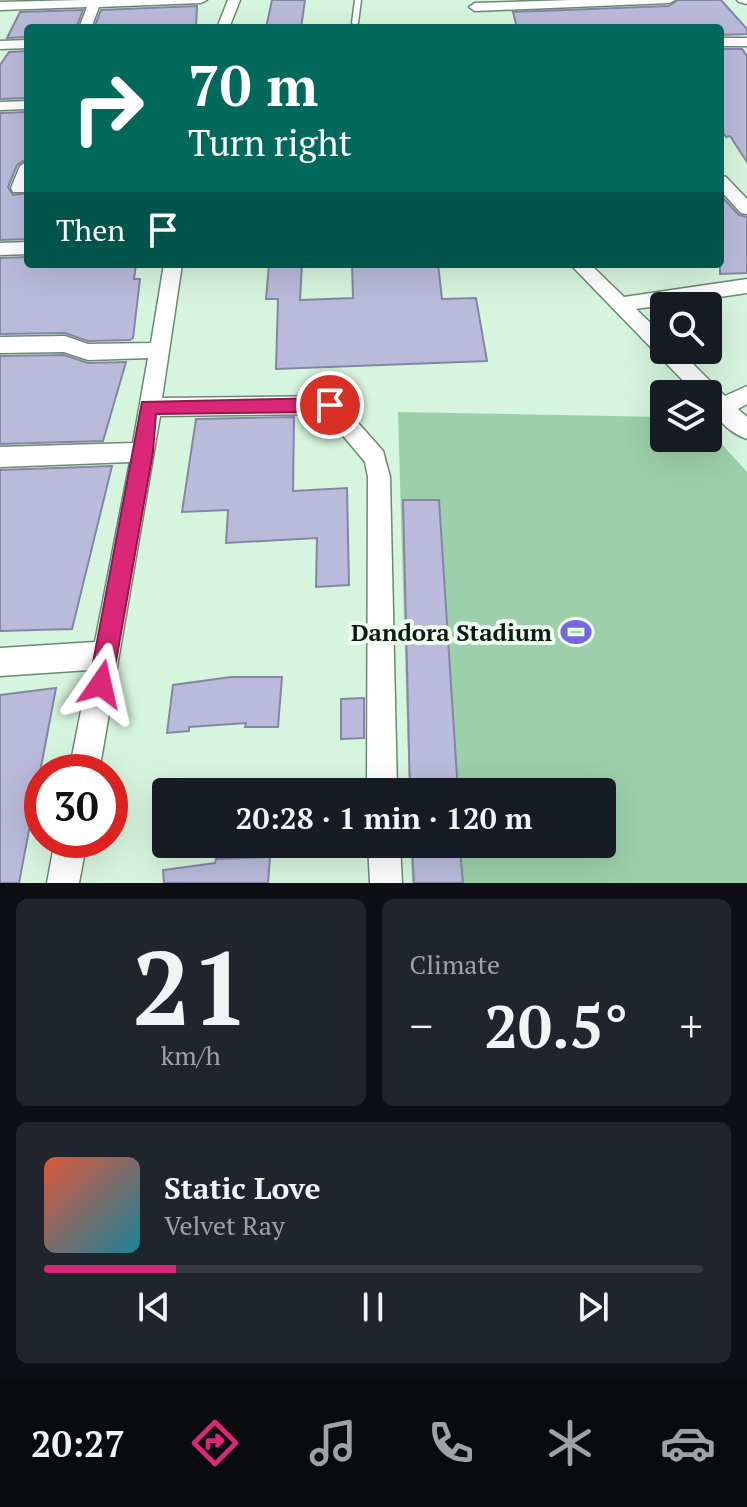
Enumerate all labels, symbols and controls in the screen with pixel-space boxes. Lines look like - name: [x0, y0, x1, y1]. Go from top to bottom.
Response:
- text: 70 m: [188, 48, 318, 122]
- icon: right: [56, 56, 160, 160]
- text: Turn right: [188, 119, 352, 166]
- icon: arrive: [141, 208, 185, 252]
- text: Then: [56, 210, 125, 250]
- map controls: [650, 292, 722, 452]
- button: search: [650, 292, 722, 364]
- pin: [296, 371, 364, 439]
- button: layers: [650, 380, 722, 452]
- icon: arrive: [308, 383, 352, 427]
- sports icon: Dandora Stadium: [559, 615, 593, 649]
- place label: Dandora Stadium: [351, 616, 552, 648]
- position arrow: [59, 642, 143, 726]
- speed limit sign: 30: [24, 754, 128, 858]
- text: 20:28 · 1 min · 120 m: [236, 798, 532, 838]
- text: 21: [132, 917, 250, 1055]
- text: Climate: [410, 947, 500, 981]
- text: 20.5°: [484, 986, 628, 1065]
- text: −: [410, 996, 433, 1055]
- text: +: [680, 996, 703, 1055]
- text: km/h: [161, 1038, 221, 1072]
- text: Static Love: [164, 1168, 321, 1208]
- text: Velvet Ray: [164, 1208, 285, 1242]
- icon: previous: [132, 1285, 176, 1329]
- icon: pause: [351, 1285, 395, 1329]
- icon: next: [571, 1285, 615, 1329]
- icon: directions: [187, 1415, 243, 1471]
- icon: music: [305, 1415, 361, 1471]
- icon: phone: [423, 1415, 479, 1471]
- icon: climate: [542, 1415, 598, 1471]
- icon: car: [660, 1415, 716, 1471]
- text: 20:27: [31, 1420, 125, 1467]

